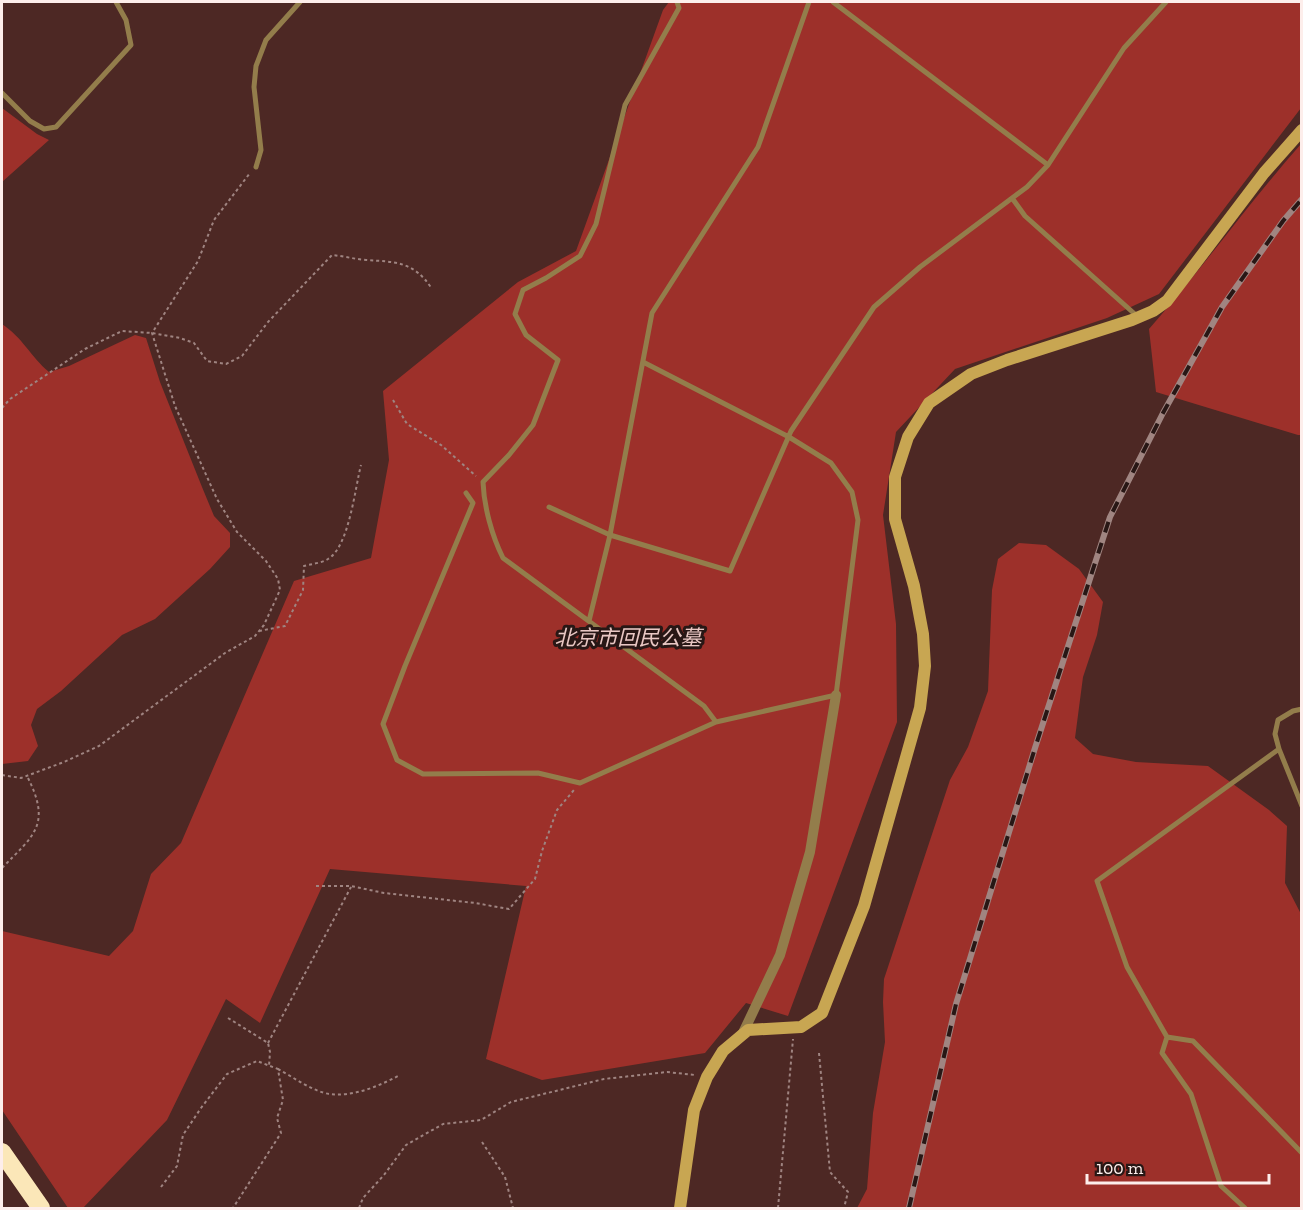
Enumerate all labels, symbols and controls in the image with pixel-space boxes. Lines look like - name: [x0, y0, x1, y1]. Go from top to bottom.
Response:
- park label: 北京市回民公墓: [555, 625, 704, 650]
- scale bar: [1087, 1147, 1268, 1185]
- text: 100 m: [1096, 1157, 1144, 1179]

